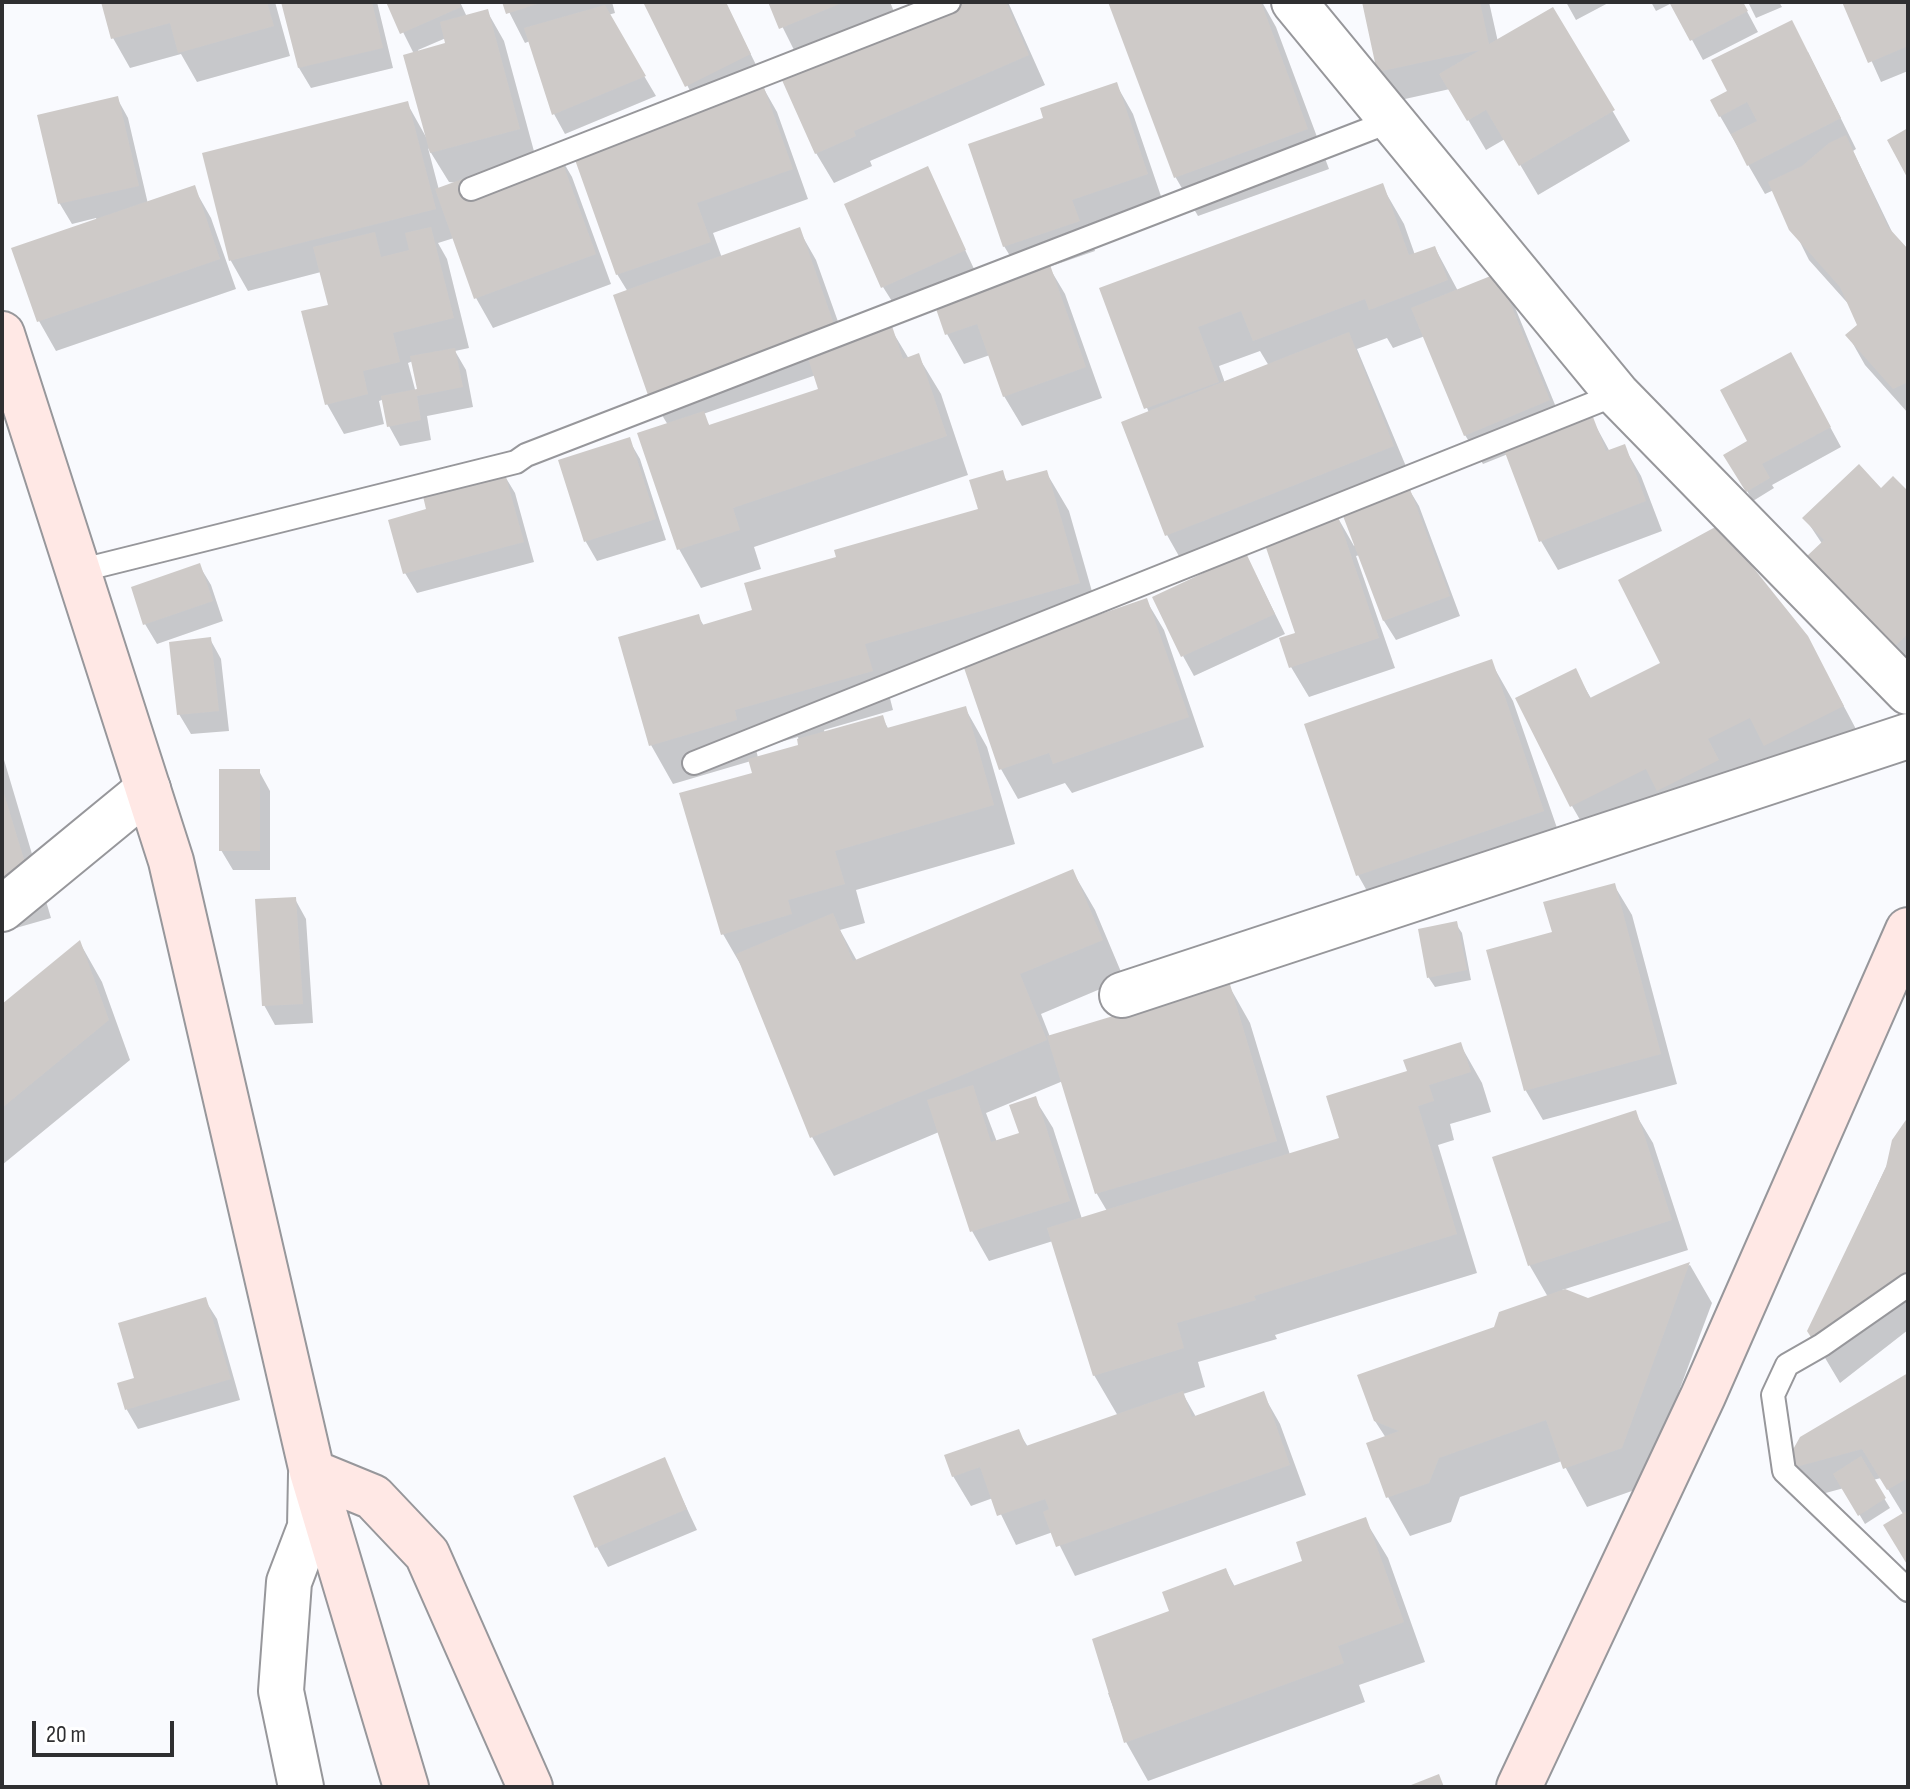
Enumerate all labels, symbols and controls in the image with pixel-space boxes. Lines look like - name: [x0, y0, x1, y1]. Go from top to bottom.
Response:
- scale bar: [36, 1705, 178, 1755]
- text: 20 m: [46, 1720, 86, 1749]

